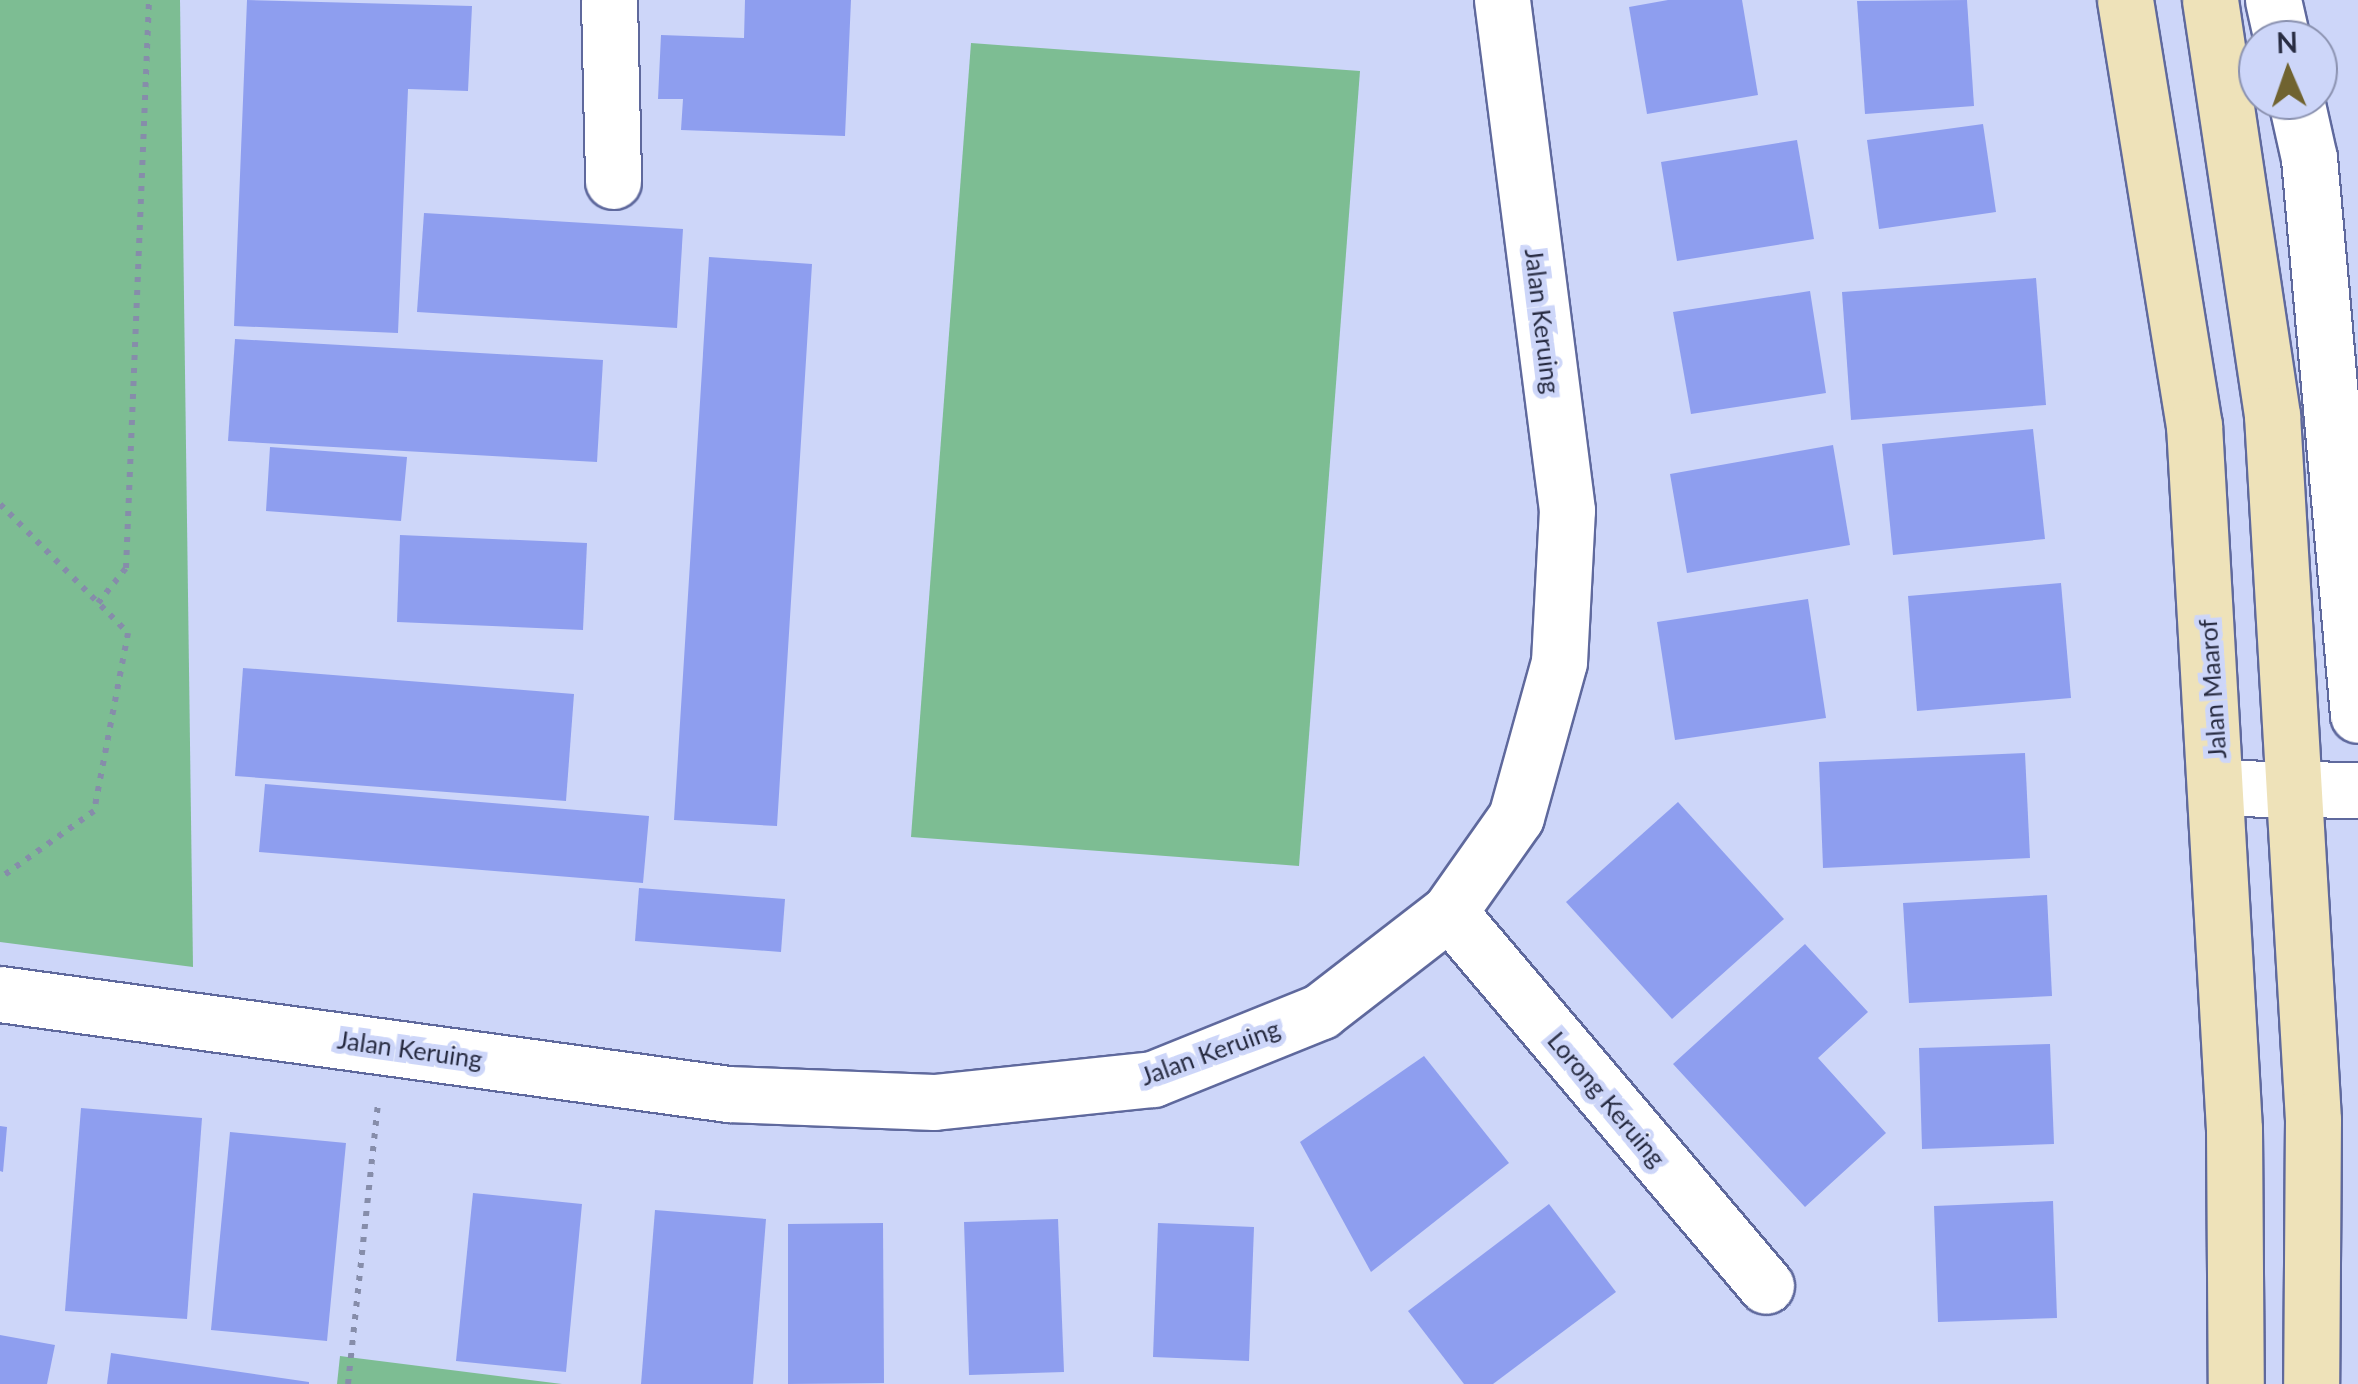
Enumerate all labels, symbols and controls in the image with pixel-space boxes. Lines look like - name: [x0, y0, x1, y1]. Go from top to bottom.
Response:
- north arrow: [2238, 20, 2338, 120]
- text: N: [2276, 25, 2298, 59]
- street label: Jalan Keruing: [1519, 247, 1567, 395]
- street label: Jalan Maarof: [2192, 618, 2232, 760]
- street label: Jalan Keruing: [1136, 1013, 1284, 1091]
- street label: Jalan Keruing: [336, 1024, 484, 1074]
- street label: Lorong Keruing: [1542, 1025, 1672, 1173]

